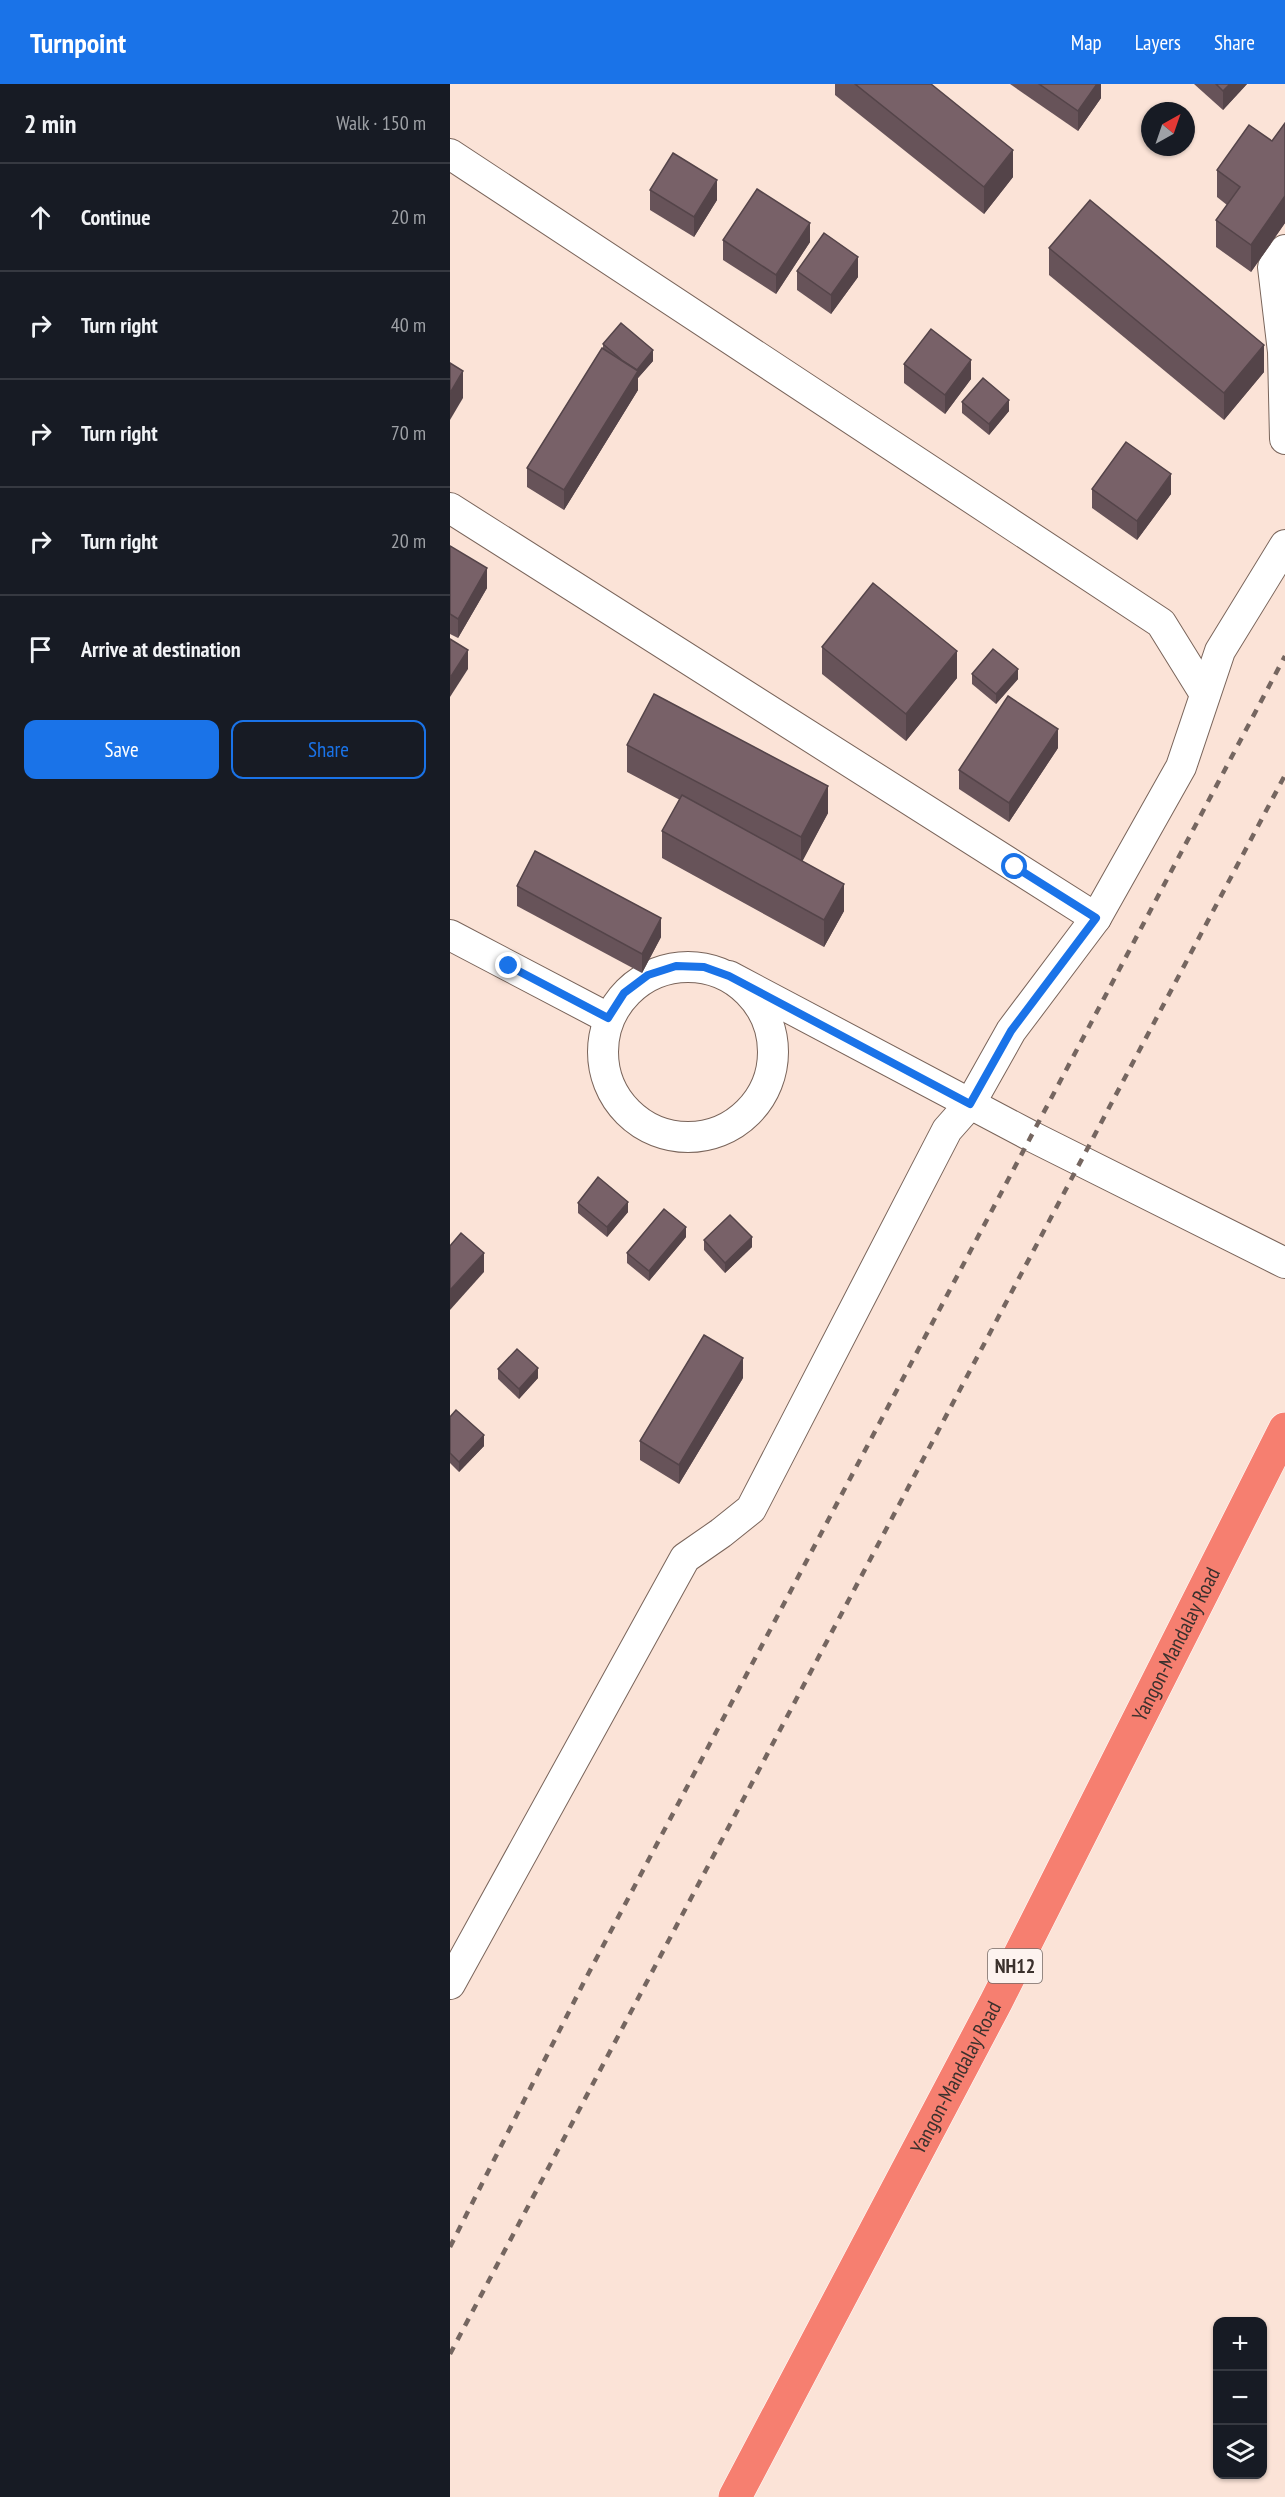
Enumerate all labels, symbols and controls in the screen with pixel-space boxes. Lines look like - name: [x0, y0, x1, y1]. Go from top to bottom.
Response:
- text: Turnpoint: [30, 24, 126, 61]
- text: Map: [1071, 29, 1102, 56]
- text: Layers: [1135, 29, 1181, 56]
- text: Share: [1214, 29, 1255, 56]
- north arrow: [1141, 102, 1195, 156]
- text: 2 min: [24, 107, 77, 140]
- text: Walk · 150 m: [336, 110, 426, 136]
- icon: ahead: [24, 201, 57, 234]
- text: Continue: [81, 203, 151, 231]
- text: 20 m: [391, 204, 426, 230]
- icon: right: [24, 309, 57, 342]
- text: Turn right: [81, 311, 158, 339]
- text: 40 m: [391, 312, 426, 338]
- icon: right: [24, 417, 57, 450]
- text: Turn right: [81, 419, 158, 447]
- text: 70 m: [391, 420, 426, 446]
- icon: right: [24, 525, 57, 558]
- text: Turn right: [81, 527, 158, 555]
- text: 20 m: [391, 528, 426, 554]
- icon: arrive: [24, 633, 57, 666]
- text: Arrive at destination: [81, 635, 241, 663]
- button: Save: [24, 720, 219, 779]
- button: Share: [231, 720, 426, 779]
- route start: [1001, 853, 1027, 879]
- route end: [495, 952, 521, 978]
- street label: Yangon-Mandalay Road: [1126, 1563, 1226, 1726]
- road number: NH12: [988, 1949, 1042, 1983]
- street label: Yangon-Mandalay Road: [904, 1996, 1007, 2158]
- map controls: [1213, 2317, 1267, 2479]
- button: +: [1213, 2317, 1267, 2371]
- button: −: [1213, 2371, 1267, 2425]
- button: layers: [1213, 2425, 1267, 2479]

